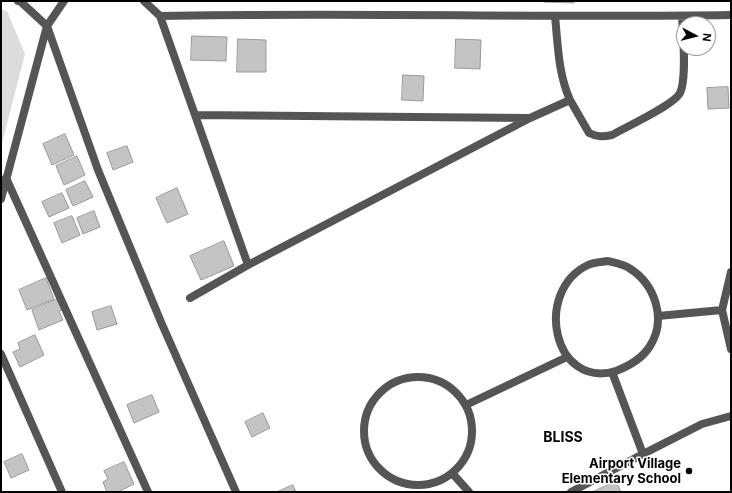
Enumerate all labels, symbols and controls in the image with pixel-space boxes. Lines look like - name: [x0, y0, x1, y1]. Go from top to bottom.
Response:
- north arrow: [676, 16, 716, 56]
- text: N: [699, 32, 714, 42]
- district label: BLISS: [543, 430, 583, 446]
- place label: Airport Village Elementary School: [562, 456, 681, 487]
- marker: Airport Village Elementary School: [684, 466, 694, 476]

